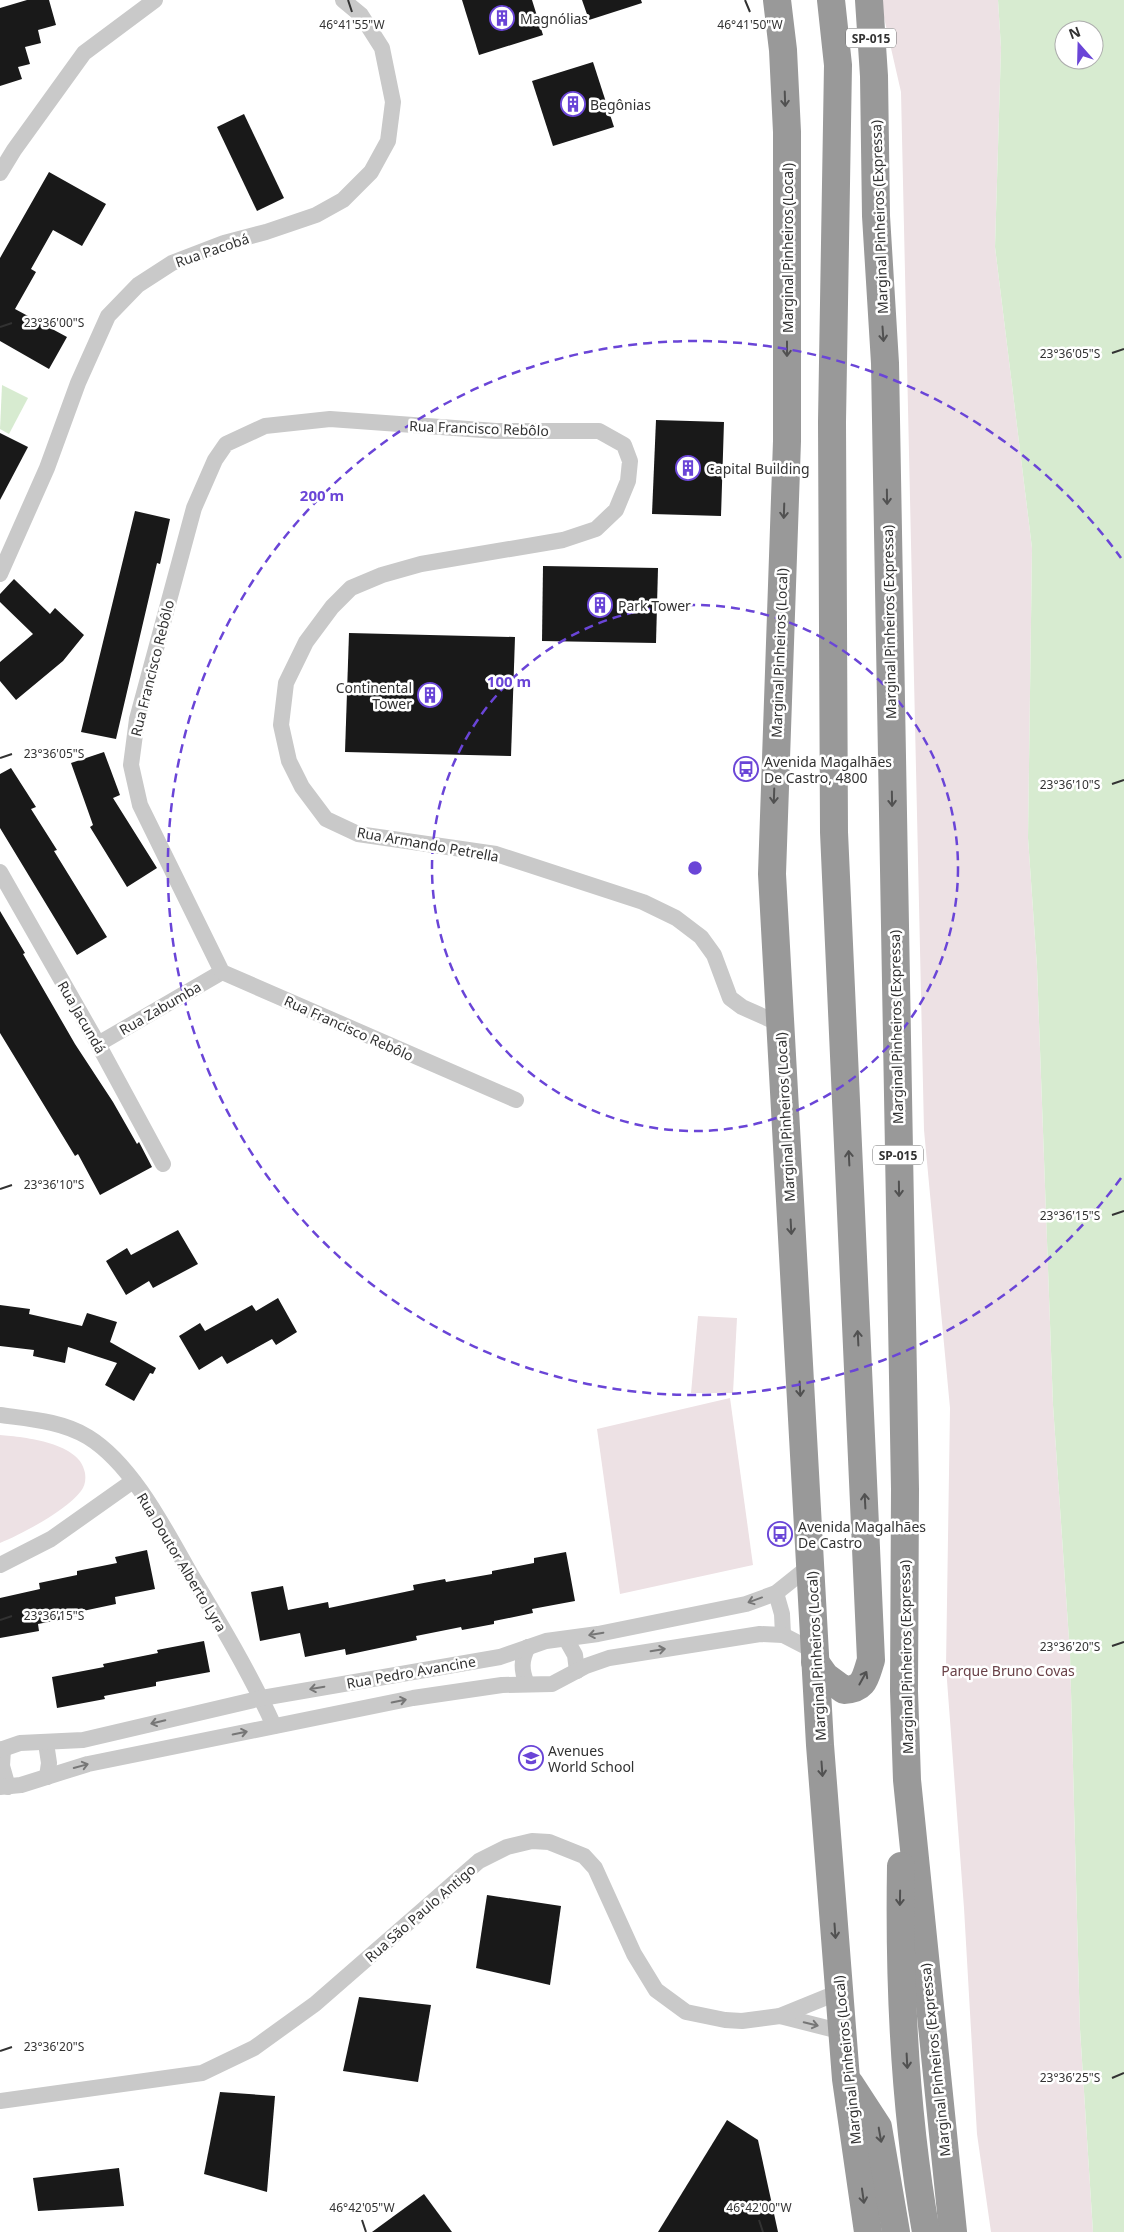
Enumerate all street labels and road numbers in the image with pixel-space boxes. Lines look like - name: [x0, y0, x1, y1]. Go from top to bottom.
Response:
- road number: SP-015: [846, 28, 896, 48]
- street label: Marginal Pinheiros (Expressa): [866, 120, 892, 314]
- street label: Marginal Pinheiros (Local): [778, 163, 797, 333]
- street label: Rua Pacobá: [173, 229, 251, 271]
- street label: Rua Francisco Rebôlo: [409, 416, 549, 440]
- street label: Marginal Pinheiros (Expressa): [878, 525, 900, 719]
- street label: Marginal Pinheiros (Local): [767, 568, 791, 738]
- street label: Rua Francisco Rebôlo: [126, 598, 178, 738]
- street label: Rua Armando Petrella: [356, 822, 500, 866]
- street label: Marginal Pinheiros (Expressa): [885, 930, 907, 1124]
- street label: Rua Jacundá: [54, 977, 110, 1057]
- street label: Rua Zabumba: [116, 977, 204, 1039]
- street label: Rua Francisco Rebôlo: [281, 991, 417, 1065]
- street label: Marginal Pinheiros (Local): [771, 1032, 799, 1202]
- road number: SP-015: [873, 1146, 923, 1164]
- street label: Rua Doutor Alberto Lyra: [133, 1489, 231, 1635]
- street label: Marginal Pinheiros (Expressa): [895, 1560, 917, 1754]
- street label: Marginal Pinheiros (Local): [802, 1571, 830, 1741]
- street label: Rua Pedro Avancine: [345, 1651, 477, 1693]
- street label: Rua São Paulo Antigo: [361, 1860, 479, 1966]
- street label: Marginal Pinheiros (Expressa): [915, 1962, 955, 2158]
- street label: Marginal Pinheiros (Local): [829, 1975, 865, 2145]

